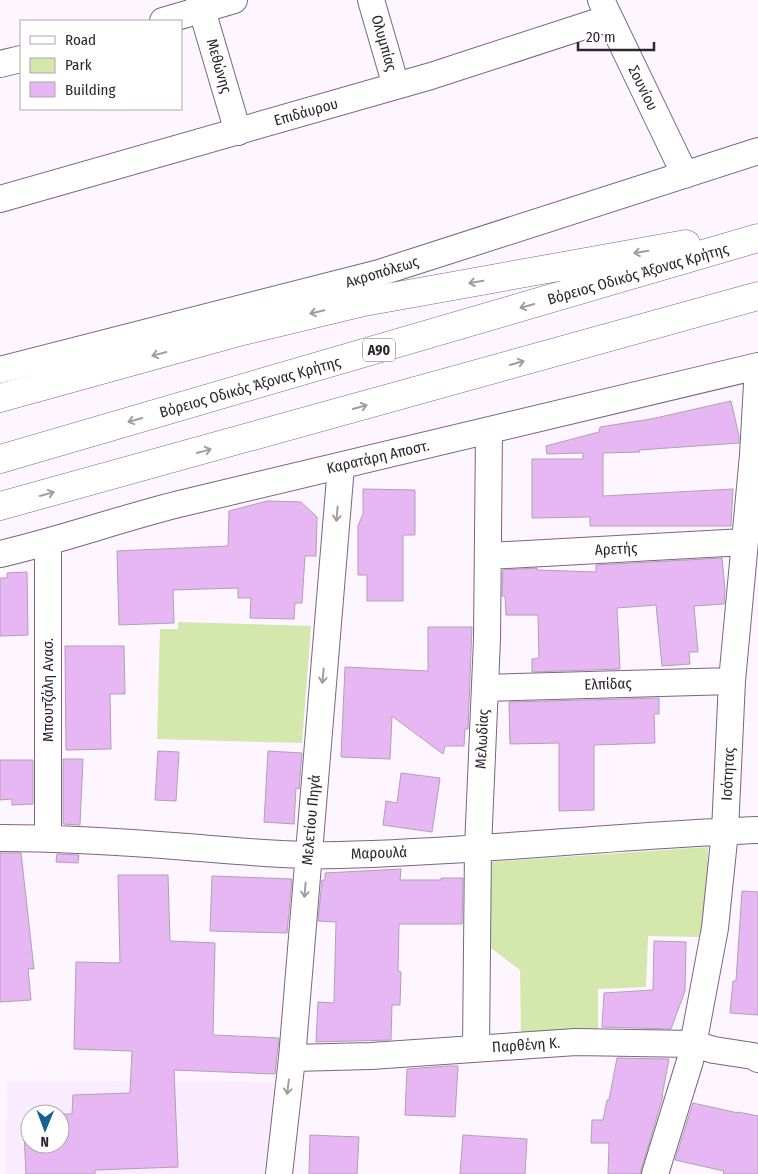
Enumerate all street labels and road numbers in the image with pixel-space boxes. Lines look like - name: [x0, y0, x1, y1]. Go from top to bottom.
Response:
- street label: Ολυμπίας: [367, 13, 401, 74]
- street label: Μεθώνης: [203, 37, 236, 96]
- street label: Σουνίου: [624, 63, 662, 113]
- street label: Επιδάυρου: [272, 94, 340, 130]
- street label: Βόρειος Οδικός Άξονας Κρήτης: [545, 239, 731, 308]
- street label: Ακροπόλεως: [343, 252, 421, 292]
- road number: Α90: [363, 338, 395, 362]
- street label: Βόρειος Οδικός Άξονας Κρήτης: [157, 352, 343, 421]
- street label: Καρατάρη Αποστ.: [325, 436, 431, 478]
- street label: Αρετής: [594, 539, 638, 559]
- street label: Μπουτζάλη Ανασ.: [39, 638, 57, 742]
- street label: Ελπίδας: [584, 674, 633, 694]
- street label: Μελωδίας: [471, 708, 493, 769]
- street label: Ισότητας: [718, 746, 738, 801]
- street label: Μελετίου Πηγά: [298, 774, 324, 866]
- street label: Μαρουλά: [350, 843, 408, 863]
- street label: Παρθένη Κ.: [491, 1034, 561, 1056]

